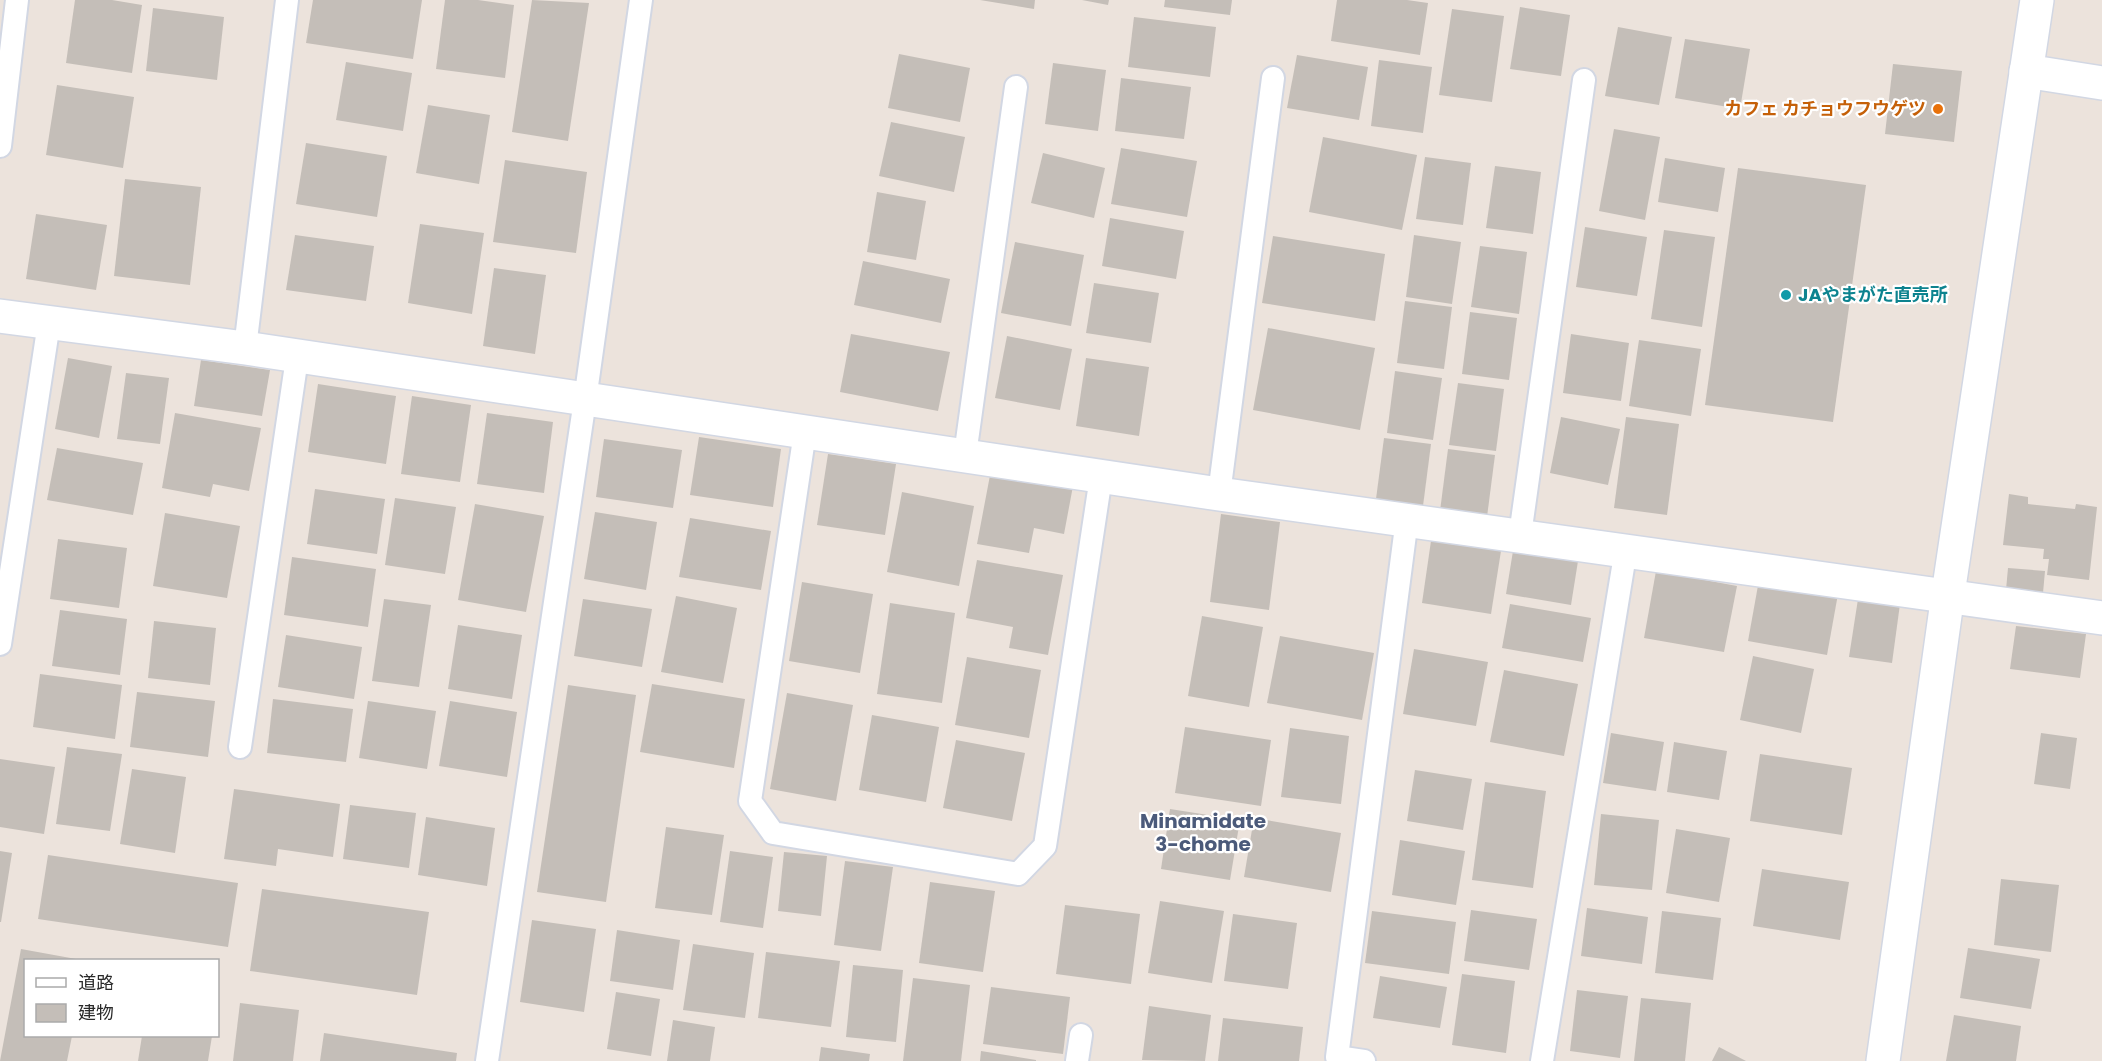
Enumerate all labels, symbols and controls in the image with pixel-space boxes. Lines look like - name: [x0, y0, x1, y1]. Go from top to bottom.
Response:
- place label: カフェ カチョウフウゲツ: [1724, 96, 1926, 121]
- marker: カフェ カチョウフウゲツ: [1931, 102, 1945, 116]
- place label: JAやまがた直売所: [1798, 282, 1948, 307]
- marker: JAやまがた直売所: [1779, 288, 1793, 302]
- district label: Minamidate 3-chome: [1140, 807, 1266, 858]
- legend: [24, 959, 219, 1037]
- text: 道路: [78, 970, 114, 995]
- text: 建物: [78, 1000, 114, 1025]

